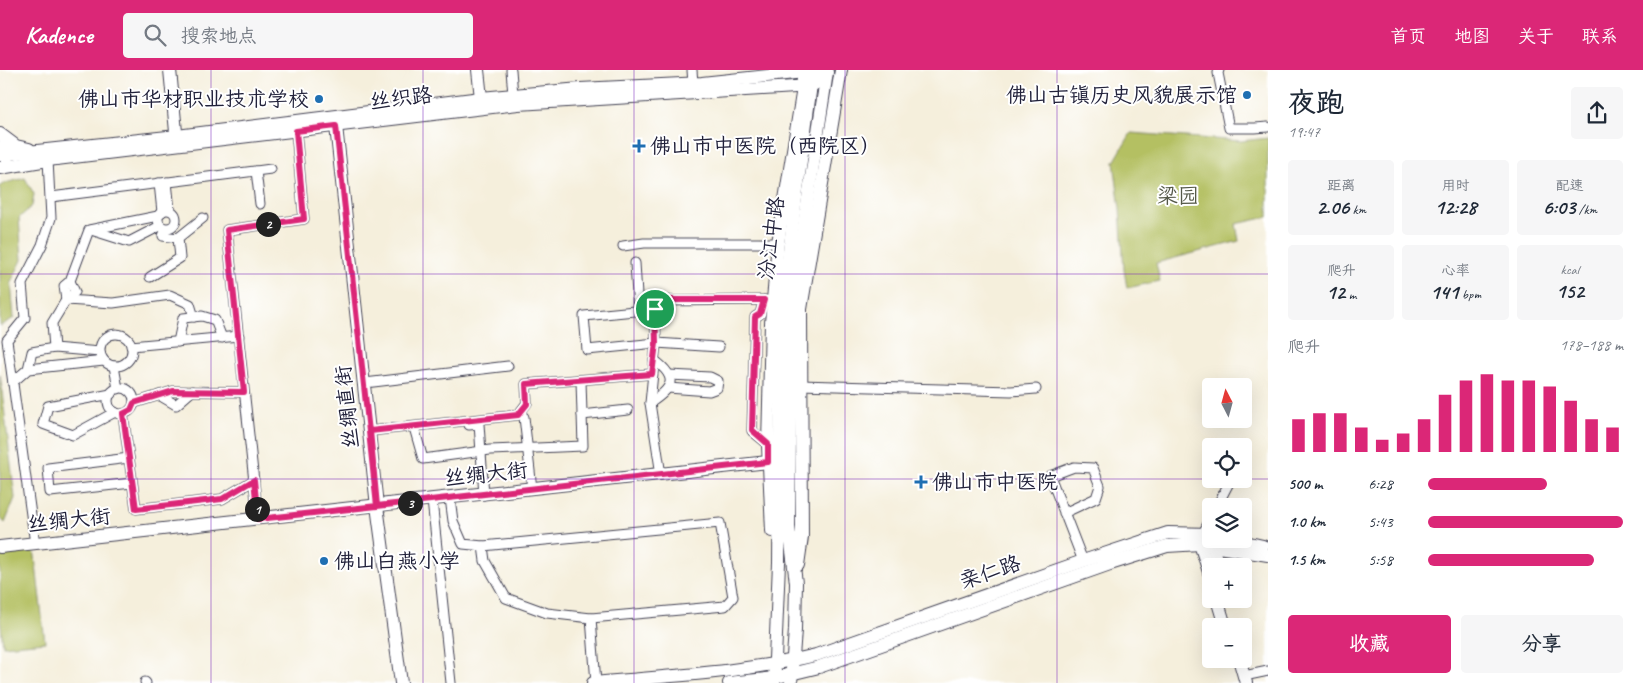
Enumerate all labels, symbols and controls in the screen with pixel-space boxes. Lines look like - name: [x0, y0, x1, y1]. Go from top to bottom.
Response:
- search box: [123, 13, 473, 58]
- text: Kadence: [25, 20, 93, 50]
- icon: search: [141, 21, 169, 49]
- text: 搜索地点: [181, 24, 257, 48]
- text: 首页: [1390, 25, 1426, 47]
- text: 地图: [1454, 25, 1490, 47]
- text: 关于: [1518, 25, 1554, 47]
- text: 联系: [1582, 25, 1618, 47]
- street label: 丝织路: [368, 81, 434, 115]
- place label: 佛山古镇历史风貌展示馆: [1006, 82, 1237, 108]
- text: 夜跑: [1288, 85, 1344, 120]
- place label: 佛山市华材职业技术学校: [78, 86, 309, 112]
- button: share: [1571, 87, 1623, 139]
- marker: 佛山古镇历史风貌展示馆: [1241, 89, 1253, 101]
- marker: 佛山市华材职业技术学校: [313, 93, 325, 105]
- text: 19:47: [1288, 122, 1320, 142]
- place label: 佛山市中医院（西院区）: [650, 133, 881, 159]
- marker: 佛山市中医院（西院区）: [632, 139, 646, 153]
- text: 距离: [1327, 177, 1355, 194]
- text: 用时: [1441, 177, 1469, 194]
- text: 配速: [1556, 177, 1584, 194]
- park label: 梁园: [1157, 183, 1199, 209]
- text: 2.06: [1316, 194, 1349, 220]
- text: 12:28: [1435, 194, 1476, 220]
- text: 6:03: [1543, 194, 1575, 220]
- street label: 汾江中路: [752, 195, 790, 281]
- text: km: [1349, 201, 1366, 218]
- text: /km: [1575, 201, 1597, 218]
- pin: 2: [256, 212, 280, 236]
- text: 2: [265, 216, 272, 233]
- text: kcal: [1561, 261, 1579, 278]
- text: 爬升: [1327, 262, 1355, 279]
- text: 心率: [1441, 262, 1469, 279]
- text: 152: [1556, 278, 1584, 304]
- text: 12: [1326, 279, 1345, 305]
- text: 141: [1430, 279, 1458, 305]
- text: m: [1345, 286, 1356, 303]
- text: bpm: [1458, 286, 1481, 303]
- pin: [634, 288, 676, 330]
- icon: arrive: [641, 295, 669, 323]
- text: 178–188 m: [1560, 335, 1623, 355]
- text: 爬升: [1288, 337, 1320, 357]
- street label: 丝绸直街: [330, 364, 364, 450]
- north arrow: [1202, 378, 1252, 428]
- map controls: [1202, 378, 1252, 668]
- button: locate: [1202, 438, 1252, 488]
- street label: 丝绸大街: [443, 457, 529, 491]
- place label: 佛山市中医院: [932, 469, 1058, 495]
- text: 500 m: [1288, 474, 1322, 494]
- text: 6:28: [1368, 474, 1393, 494]
- marker: 佛山市中医院: [914, 475, 928, 489]
- pin: 3: [398, 490, 422, 516]
- text: 3: [407, 495, 414, 512]
- pin: 1: [244, 496, 270, 522]
- button: layers: [1202, 498, 1252, 548]
- text: 1: [254, 501, 261, 518]
- street label: 丝绸大街: [26, 503, 112, 537]
- text: 1.0 km: [1288, 512, 1325, 532]
- text: 5:43: [1368, 512, 1393, 532]
- place label: 佛山白燕小学: [334, 548, 460, 574]
- street label: 亲仁路: [956, 549, 1024, 595]
- text: 1.5 km: [1288, 550, 1325, 570]
- text: 5:58: [1368, 550, 1393, 570]
- marker: 佛山白燕小学: [318, 555, 330, 567]
- button: +: [1202, 558, 1252, 608]
- button: 收藏: [1288, 615, 1451, 673]
- button: 分享: [1461, 615, 1623, 673]
- button: −: [1202, 618, 1252, 668]

